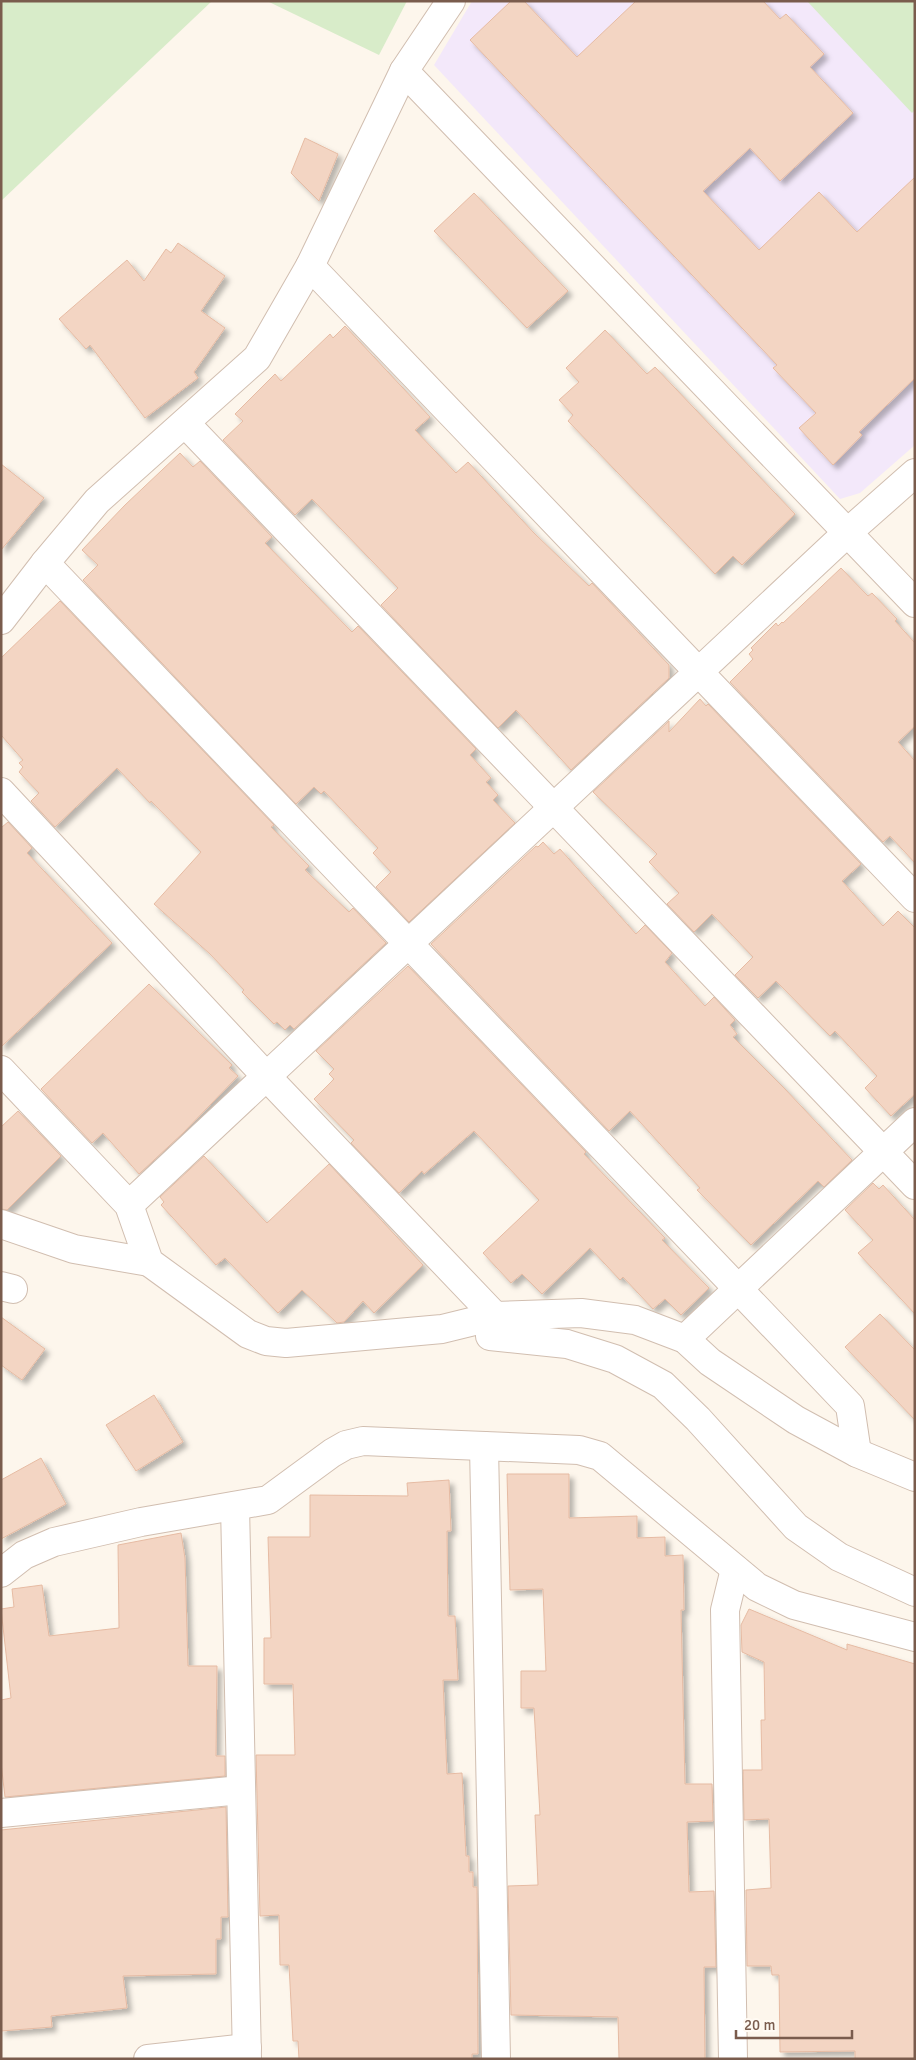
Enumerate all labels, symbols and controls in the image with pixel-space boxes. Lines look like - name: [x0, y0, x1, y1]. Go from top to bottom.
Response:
- scale bar: [736, 2008, 852, 2040]
- text: 20 m: [744, 2016, 775, 2034]

